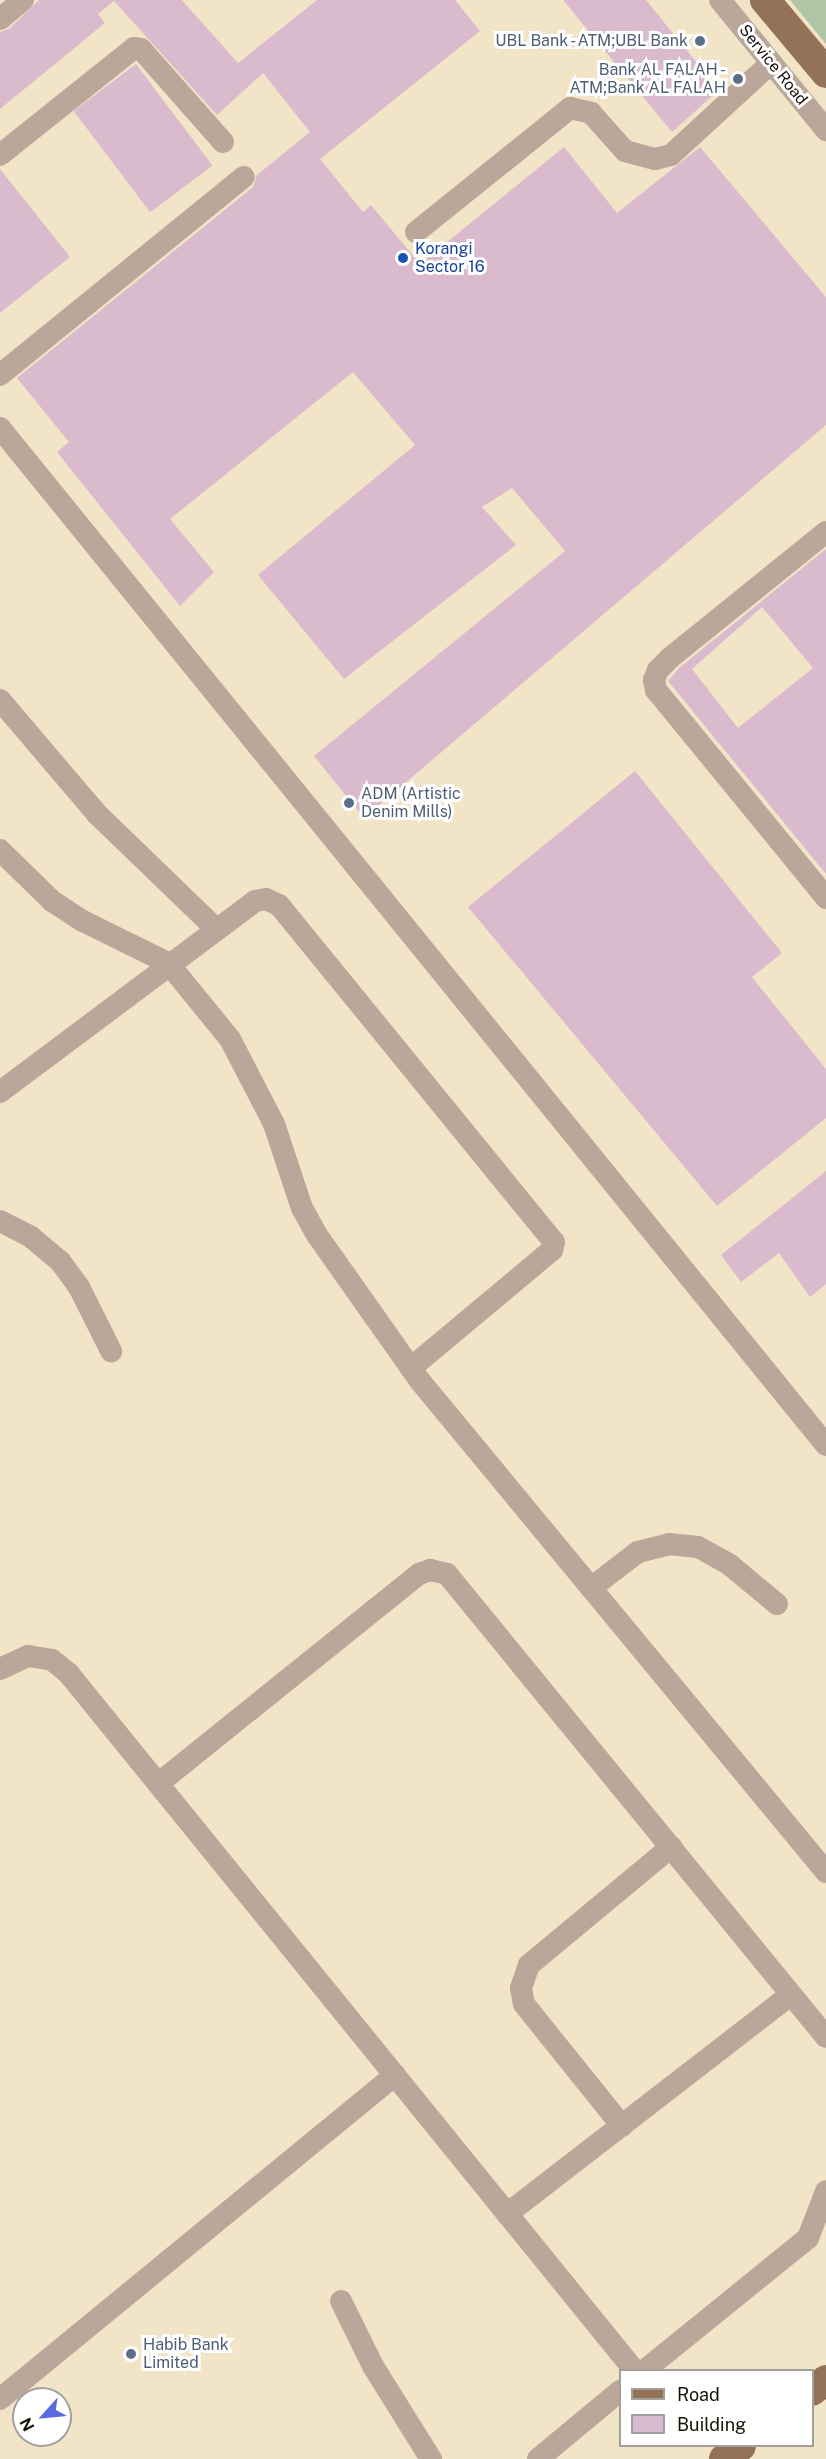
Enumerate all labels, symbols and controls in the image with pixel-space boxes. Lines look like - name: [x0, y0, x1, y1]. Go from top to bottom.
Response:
- street label: Service Road: [735, 21, 811, 109]
- place label: UBL Bank - ATM;UBL Bank: [491, 31, 688, 51]
- marker: UBL Bank - ATM;UBL Bank: [693, 34, 707, 48]
- place label: Bank AL FALAH - ATM;Bank AL FALAH: [569, 60, 726, 98]
- marker: Bank AL FALAH - ATM;Bank AL FALAH: [731, 72, 745, 86]
- place label: Korangi Sector 16: [415, 239, 485, 277]
- marker: Korangi Sector 16: [396, 251, 410, 265]
- place label: ADM (Artistic Denim Mills): [361, 784, 461, 822]
- marker: ADM (Artistic Denim Mills): [342, 796, 356, 810]
- place label: Habib Bank Limited: [143, 2335, 229, 2373]
- marker: Habib Bank Limited: [124, 2347, 138, 2361]
- legend: [619, 2369, 814, 2447]
- text: Road: [677, 2384, 720, 2405]
- north arrow: [12, 2387, 72, 2447]
- text: Building: [677, 2414, 746, 2435]
- text: N: [16, 2415, 39, 2434]

